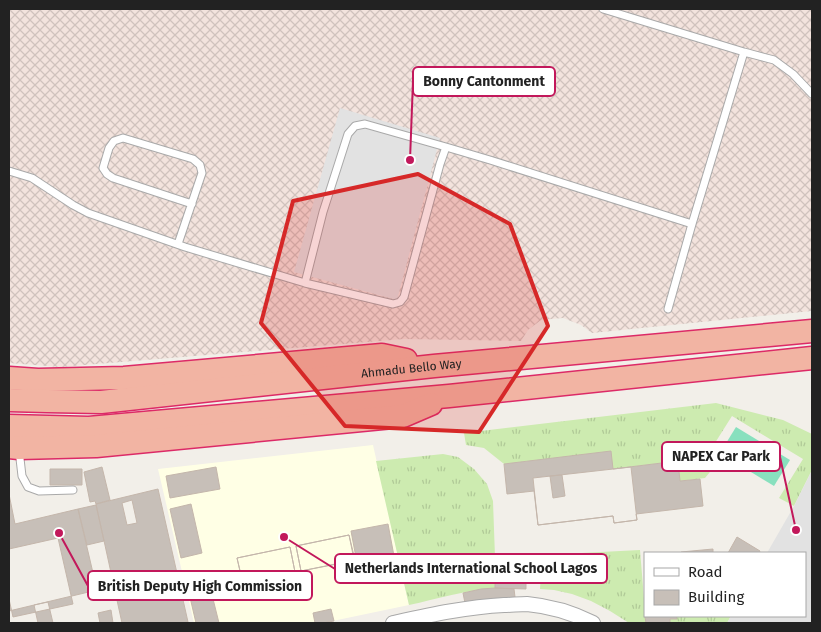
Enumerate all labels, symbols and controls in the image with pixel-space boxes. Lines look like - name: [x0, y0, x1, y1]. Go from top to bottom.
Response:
- callout: Bonny Cantonment: [413, 67, 555, 96]
- text: Bonny Cantonment: [423, 73, 545, 90]
- street label: Ahmadu Bello Way: [360, 356, 462, 381]
- callout: NAPEX Car Park: [662, 442, 780, 471]
- text: NAPEX Car Park: [672, 448, 770, 465]
- legend: [644, 552, 806, 617]
- callout: Netherlands International School Lagos: [335, 554, 607, 583]
- text: Netherlands International School Lagos: [345, 560, 598, 577]
- text: Road: [688, 563, 723, 581]
- callout: British Deputy High Commission: [88, 571, 312, 600]
- text: British Deputy High Commission: [98, 578, 302, 595]
- text: Building: [688, 588, 744, 606]

